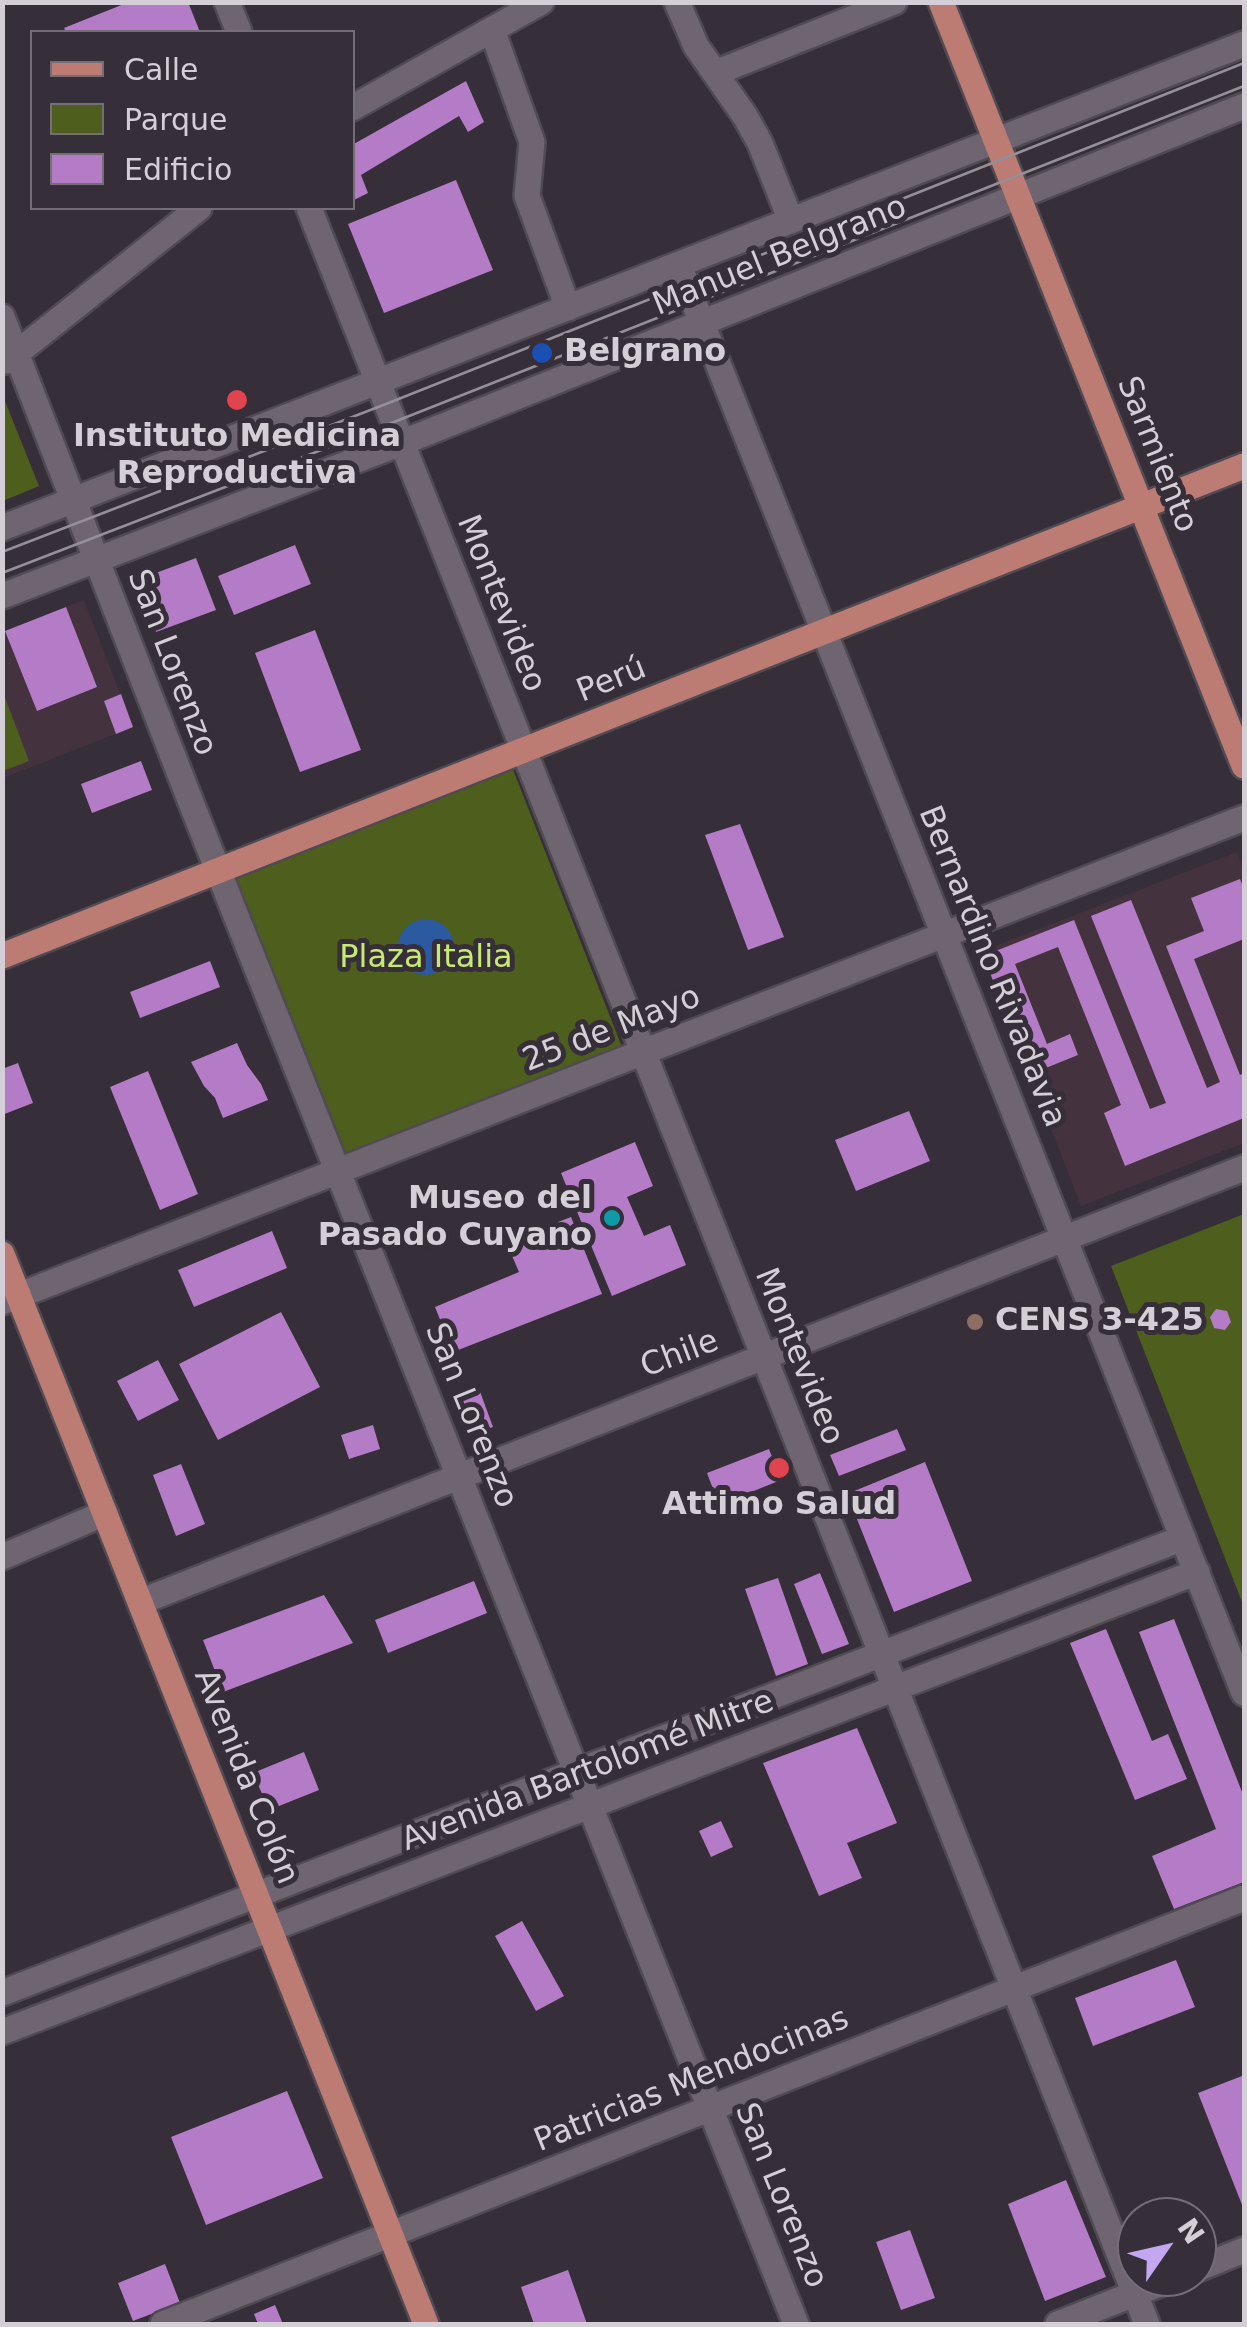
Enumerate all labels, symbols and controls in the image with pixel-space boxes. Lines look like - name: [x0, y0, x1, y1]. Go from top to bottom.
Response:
- legend: [30, 30, 355, 210]
- text: Calle: [124, 52, 198, 87]
- text: Parque: [124, 102, 227, 137]
- text: Edificio: [124, 152, 232, 187]
- street label: Manuel Belgrano: [648, 189, 912, 325]
- place label: Belgrano: [564, 334, 726, 372]
- marker: Belgrano: [529, 340, 555, 366]
- street label: Sarmiento: [1107, 371, 1205, 539]
- marker: Instituto Medicina Reproductiva: [224, 387, 250, 413]
- place label: Instituto Medicina Reproductiva: [73, 419, 401, 494]
- street label: Montevideo: [447, 510, 553, 698]
- street label: San Lorenzo: [118, 565, 224, 761]
- street label: Perú: [572, 650, 652, 712]
- street label: Bernardino Rivadavia: [909, 801, 1073, 1133]
- park label: Plaza Italia: [339, 940, 513, 978]
- street label: 25 de Mayo: [518, 979, 706, 1081]
- place label: Museo del Pasado Cuyano: [318, 1181, 592, 1256]
- marker: Museo del Pasado Cuyano: [601, 1207, 623, 1229]
- street label: Montevideo: [745, 1263, 851, 1451]
- place label: CENS 3-425: [995, 1303, 1204, 1341]
- marker: CENS 3-425: [964, 1311, 986, 1333]
- street label: San Lorenzo: [415, 1318, 525, 1514]
- street label: Chile: [636, 1323, 724, 1387]
- marker: Attimo Salud: [766, 1455, 792, 1481]
- place label: Attimo Salud: [662, 1487, 896, 1525]
- street label: Avenida Colón: [184, 1664, 306, 1890]
- street label: Avenida Bartolomé Mitre: [397, 1683, 779, 1861]
- street label: Patricias Mendocinas: [529, 2000, 855, 2162]
- street label: San Lorenzo: [725, 2098, 835, 2294]
- north arrow: [1117, 2197, 1217, 2297]
- text: N: [1170, 2212, 1211, 2250]

